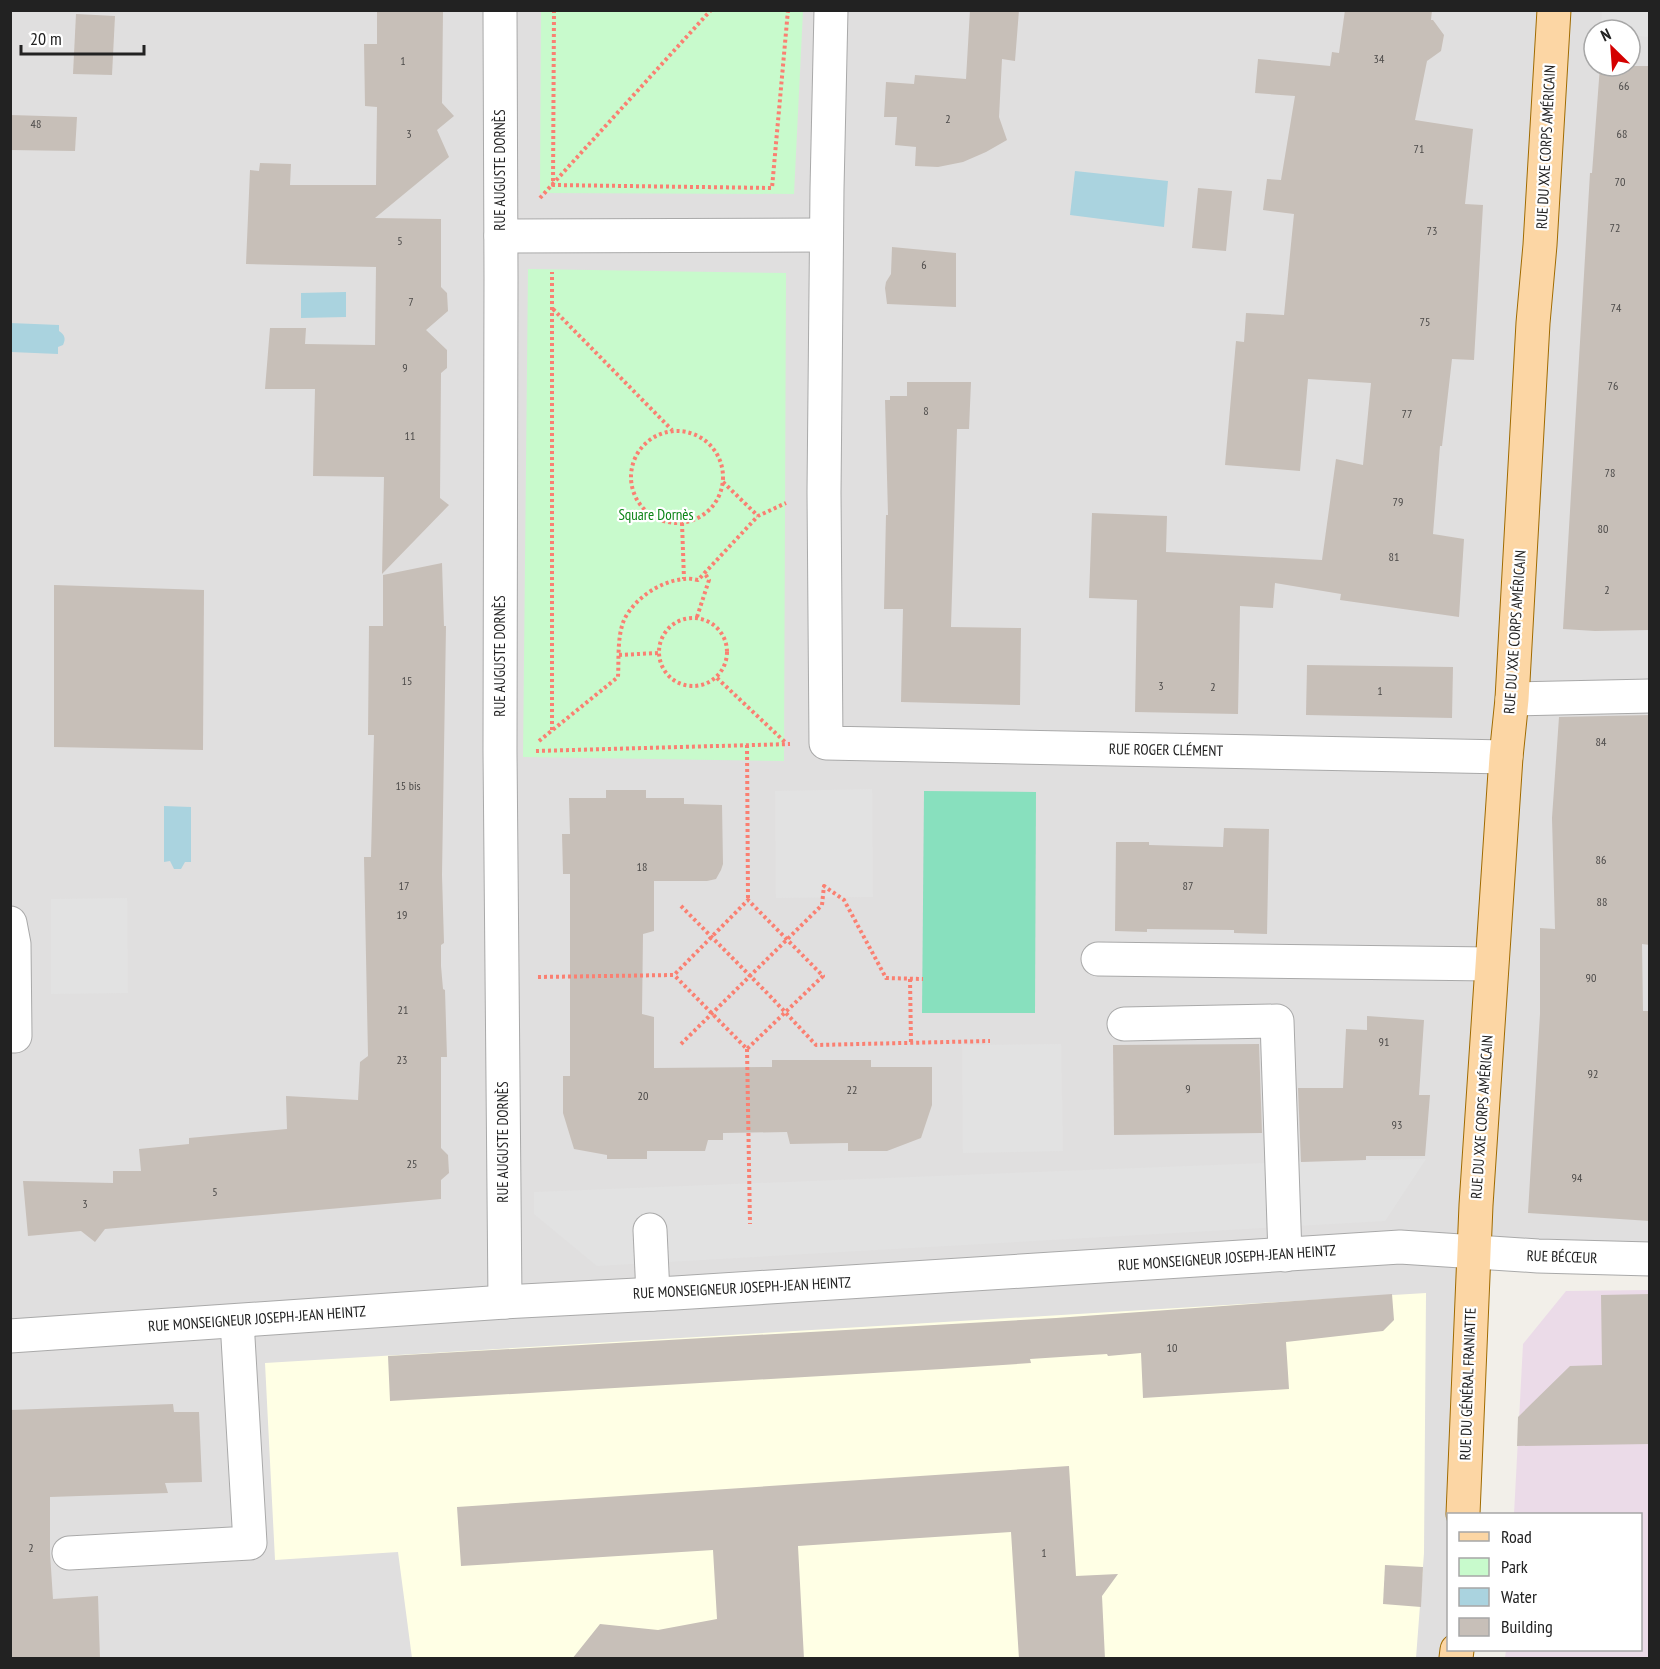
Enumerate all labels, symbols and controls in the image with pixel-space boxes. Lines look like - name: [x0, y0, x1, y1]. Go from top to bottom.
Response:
- scale bar: [21, 18, 144, 56]
- north arrow: [1582, 18, 1642, 78]
- text: N: [1598, 24, 1614, 45]
- text: 20 m: [30, 27, 62, 50]
- house number: 34: [1374, 51, 1385, 66]
- house number: 1: [400, 53, 406, 68]
- street label: RUE DU XXE CORPS AMÉRICAIN: [1532, 64, 1559, 229]
- house number: 66: [1619, 78, 1629, 93]
- street label: RUE AUGUSTE DORNÈS: [490, 109, 509, 231]
- house number: 2: [945, 111, 951, 126]
- house number: 48: [31, 116, 41, 131]
- house number: 3: [406, 126, 412, 141]
- house number: 68: [1617, 126, 1627, 141]
- house number: 71: [1414, 141, 1424, 156]
- house number: 70: [1615, 174, 1625, 189]
- house number: 72: [1610, 220, 1620, 235]
- house number: 73: [1427, 223, 1437, 238]
- house number: 5: [397, 233, 403, 248]
- house number: 6: [921, 257, 927, 272]
- house number: 7: [408, 294, 414, 309]
- house number: 74: [1611, 300, 1622, 315]
- house number: 75: [1420, 314, 1430, 329]
- house number: 9: [402, 360, 408, 375]
- house number: 76: [1608, 378, 1618, 393]
- house number: 8: [923, 403, 929, 418]
- house number: 77: [1402, 406, 1412, 421]
- house number: 11: [405, 428, 415, 443]
- house number: 78: [1605, 465, 1615, 480]
- house number: 79: [1393, 494, 1403, 509]
- park label: Square Dornès: [618, 505, 694, 524]
- house number: 80: [1598, 521, 1608, 536]
- house number: 81: [1389, 549, 1399, 564]
- street label: RUE DU XXE CORPS AMÉRICAIN: [1499, 549, 1530, 715]
- house number: 2: [1604, 582, 1610, 597]
- street label: RUE AUGUSTE DORNÈS: [490, 595, 509, 717]
- house number: 15: [402, 673, 412, 688]
- house number: 3: [1158, 678, 1164, 693]
- house number: 2: [1210, 679, 1216, 694]
- house number: 1: [1377, 683, 1383, 698]
- house number: 84: [1596, 734, 1607, 749]
- street label: RUE ROGER CLÉMENT: [1109, 739, 1224, 760]
- house number: 15 bis: [395, 778, 421, 793]
- house number: 86: [1596, 852, 1606, 867]
- house number: 18: [637, 859, 647, 874]
- house number: 17: [399, 878, 409, 893]
- house number: 87: [1183, 878, 1193, 893]
- house number: 88: [1597, 894, 1607, 909]
- house number: 19: [397, 907, 407, 922]
- house number: 90: [1586, 970, 1596, 985]
- house number: 21: [398, 1002, 408, 1017]
- house number: 91: [1379, 1034, 1389, 1049]
- street label: RUE DU XXE CORPS AMÉRICAIN: [1466, 1034, 1497, 1200]
- house number: 23: [397, 1052, 407, 1067]
- house number: 92: [1588, 1066, 1598, 1081]
- street label: RUE AUGUSTE DORNÈS: [493, 1081, 512, 1203]
- house number: 9: [1185, 1081, 1191, 1096]
- house number: 22: [847, 1082, 857, 1097]
- house number: 20: [638, 1088, 648, 1103]
- house number: 93: [1392, 1117, 1402, 1132]
- house number: 25: [407, 1156, 417, 1171]
- house number: 94: [1572, 1170, 1583, 1185]
- house number: 5: [212, 1184, 218, 1199]
- house number: 3: [82, 1196, 88, 1211]
- street label: RUE MONSEIGNEUR JOSEPH-JEAN HEINTZ: [1118, 1240, 1337, 1275]
- street label: RUE BÉCŒUR: [1526, 1246, 1598, 1267]
- street label: RUE MONSEIGNEUR JOSEPH-JEAN HEINTZ: [633, 1272, 852, 1303]
- street label: RUE MONSEIGNEUR JOSEPH-JEAN HEINTZ: [148, 1301, 367, 1336]
- street label: RUE DU GÉNÉRAL FRANIATTE: [1455, 1307, 1480, 1461]
- house number: 10: [1167, 1340, 1177, 1355]
- legend: [1447, 1513, 1642, 1651]
- text: Road: [1501, 1525, 1532, 1548]
- house number: 2: [28, 1540, 34, 1555]
- house number: 1: [1041, 1545, 1047, 1560]
- text: Park: [1501, 1555, 1528, 1578]
- text: Water: [1501, 1585, 1537, 1608]
- text: Building: [1501, 1615, 1553, 1638]

